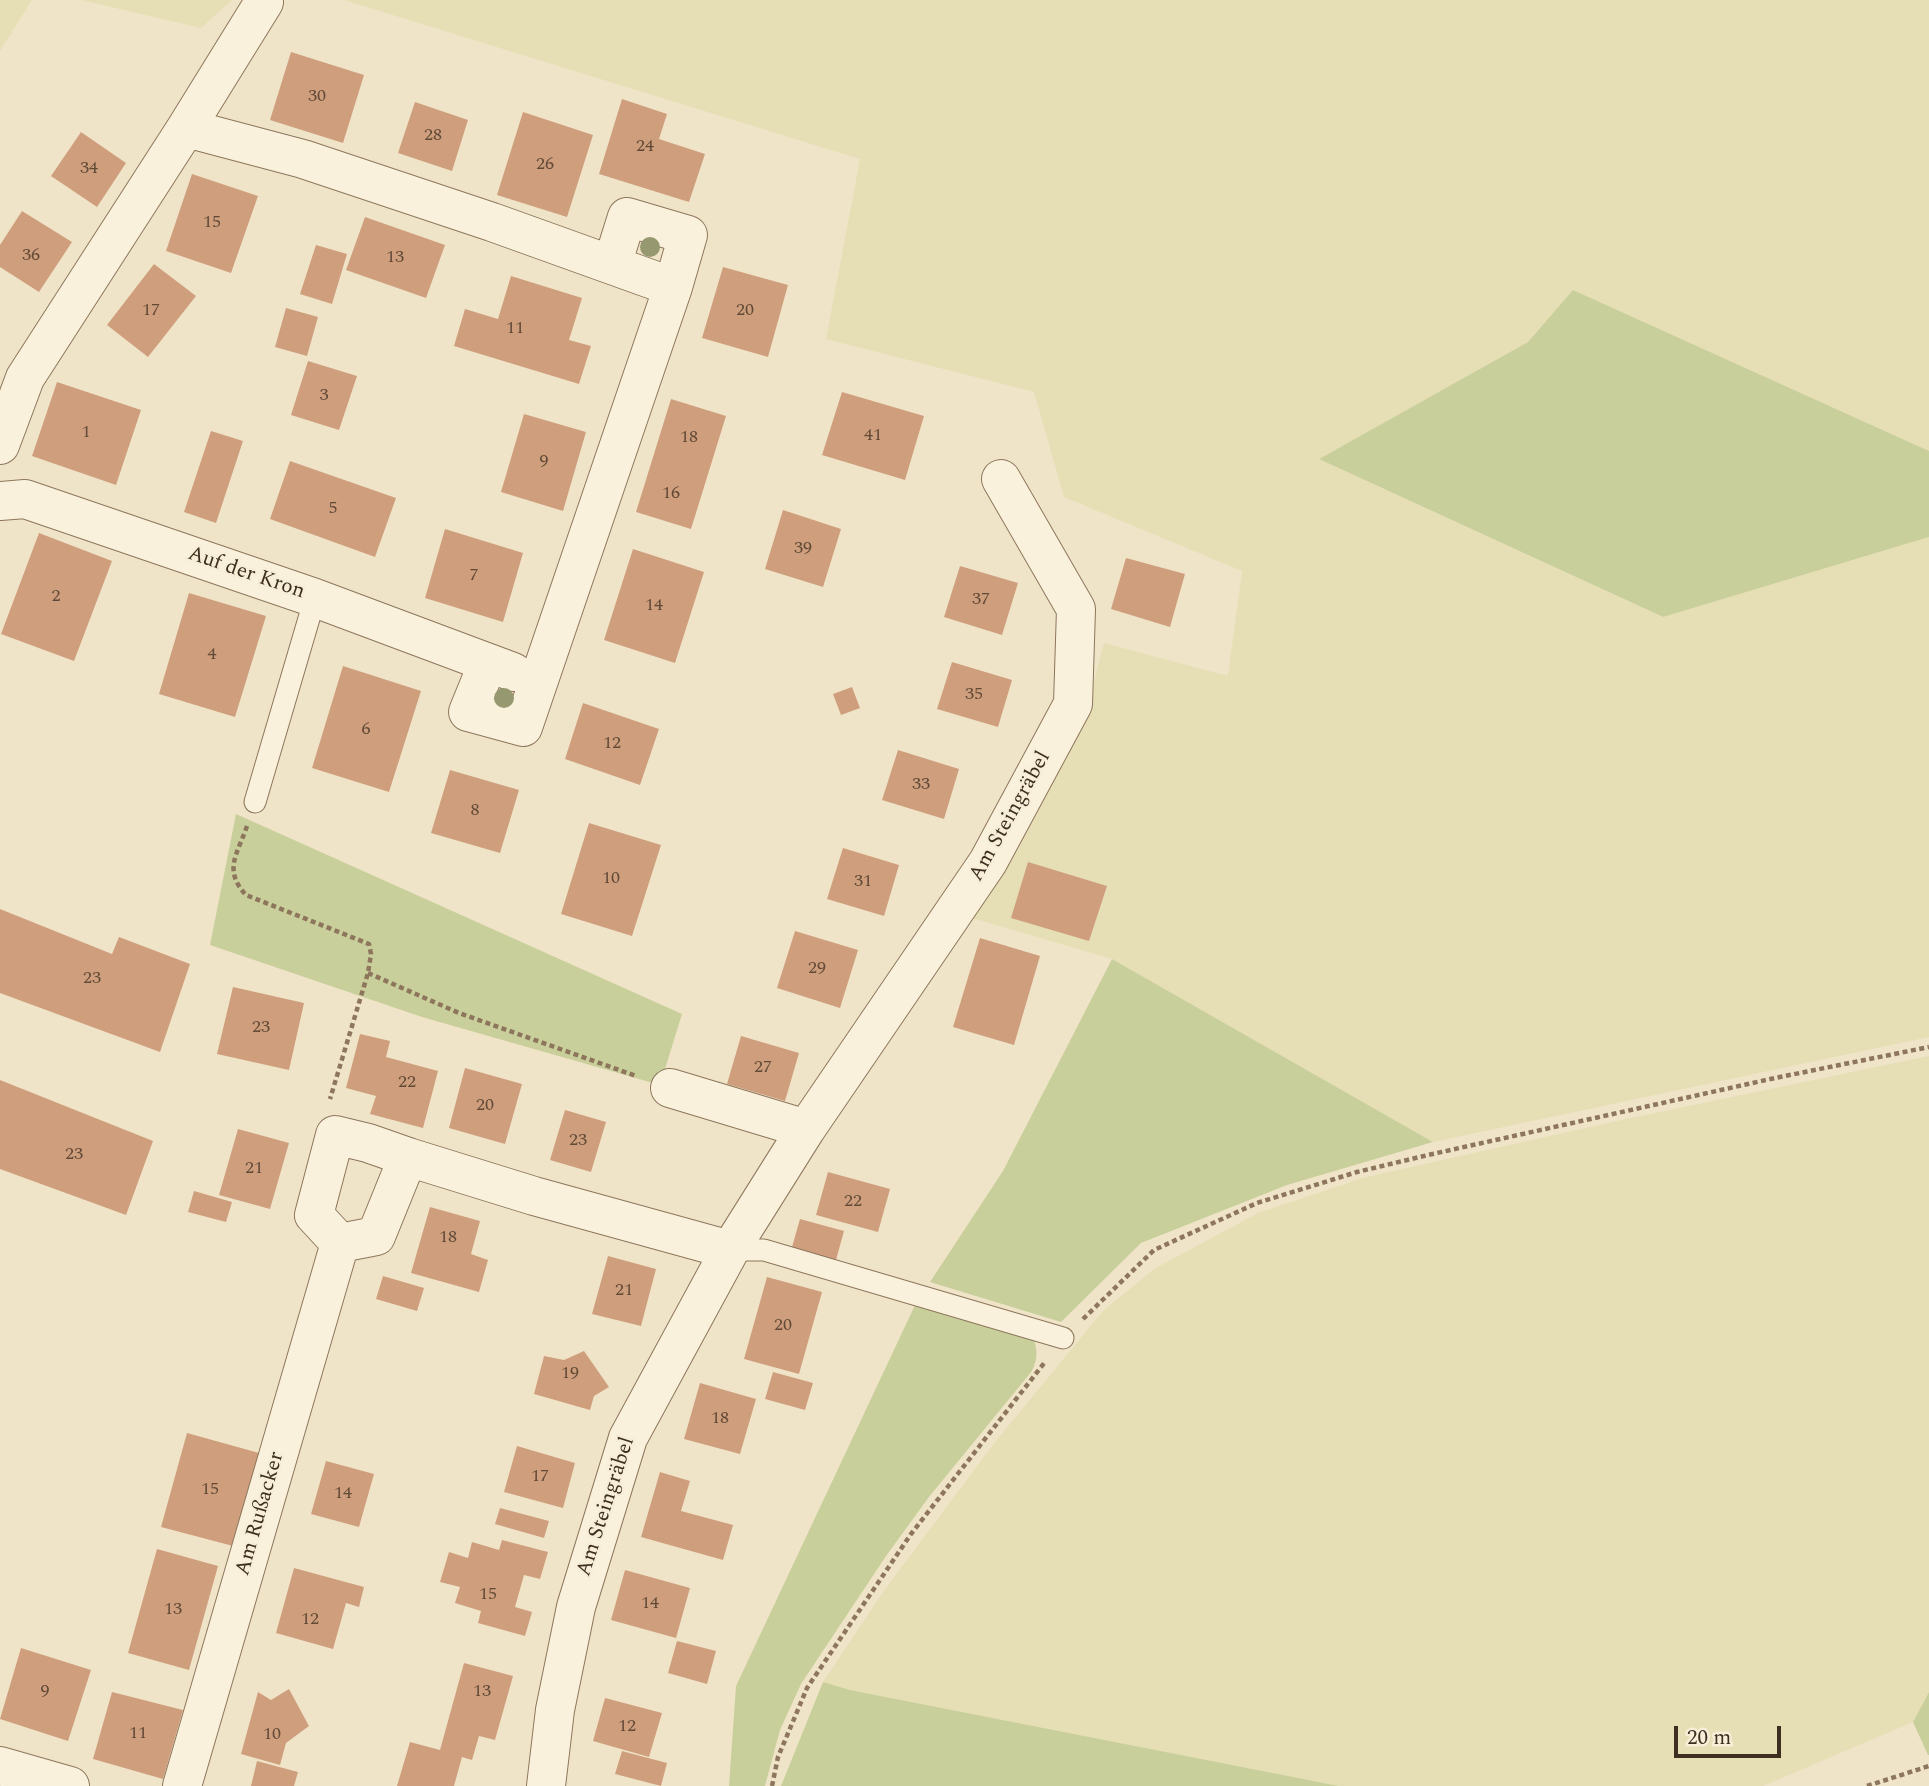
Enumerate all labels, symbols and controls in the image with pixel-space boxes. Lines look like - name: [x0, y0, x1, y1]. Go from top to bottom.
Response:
- house number: 30: [308, 86, 326, 108]
- house number: 28: [424, 125, 442, 147]
- house number: 24: [636, 136, 654, 158]
- house number: 26: [536, 154, 554, 176]
- house number: 34: [80, 158, 98, 180]
- house number: 15: [203, 212, 221, 234]
- house number: 36: [22, 245, 40, 267]
- house number: 13: [386, 247, 404, 269]
- house number: 17: [142, 300, 160, 322]
- house number: 20: [736, 300, 754, 322]
- house number: 11: [506, 318, 524, 340]
- house number: 3: [320, 385, 328, 407]
- house number: 1: [82, 422, 90, 444]
- house number: 41: [864, 425, 882, 447]
- house number: 18: [680, 427, 698, 449]
- house number: 9: [540, 451, 548, 473]
- house number: 16: [662, 483, 680, 505]
- house number: 5: [329, 498, 337, 520]
- house number: 39: [794, 538, 812, 560]
- street label: Auf der Kron: [184, 542, 308, 606]
- house number: 7: [470, 565, 478, 587]
- house number: 2: [52, 586, 60, 608]
- house number: 37: [972, 589, 990, 611]
- house number: 14: [645, 595, 663, 617]
- house number: 4: [208, 644, 216, 666]
- house number: 35: [965, 684, 983, 706]
- house number: 6: [362, 719, 370, 741]
- house number: 12: [603, 733, 621, 755]
- street label: Am Steingräbel: [965, 748, 1057, 886]
- house number: 33: [912, 774, 930, 796]
- house number: 8: [471, 800, 479, 822]
- house number: 10: [602, 868, 620, 890]
- house number: 31: [854, 871, 872, 893]
- house number: 29: [808, 958, 826, 980]
- house number: 23: [83, 968, 101, 990]
- house number: 23: [252, 1017, 270, 1039]
- house number: 27: [754, 1057, 772, 1079]
- house number: 22: [398, 1072, 416, 1094]
- house number: 20: [476, 1095, 494, 1117]
- house number: 23: [569, 1130, 587, 1152]
- house number: 23: [65, 1144, 83, 1166]
- house number: 21: [245, 1158, 263, 1180]
- house number: 22: [844, 1191, 862, 1213]
- house number: 18: [439, 1227, 457, 1249]
- house number: 21: [615, 1280, 633, 1302]
- house number: 20: [774, 1315, 792, 1337]
- house number: 19: [561, 1363, 579, 1385]
- house number: 18: [711, 1408, 729, 1430]
- street label: Am Steingräbel: [573, 1434, 641, 1580]
- street label: Am Rußacker: [231, 1449, 291, 1579]
- house number: 17: [531, 1466, 549, 1488]
- house number: 15: [201, 1479, 219, 1501]
- house number: 14: [334, 1483, 352, 1505]
- house number: 15: [479, 1584, 497, 1606]
- house number: 14: [641, 1593, 659, 1615]
- house number: 13: [164, 1599, 182, 1621]
- house number: 12: [301, 1609, 319, 1631]
- house number: 9: [41, 1681, 49, 1703]
- house number: 13: [473, 1681, 491, 1703]
- scale bar: [1677, 1712, 1784, 1756]
- house number: 12: [618, 1716, 636, 1738]
- text: 20 m: [1687, 1722, 1731, 1754]
- house number: 11: [129, 1723, 147, 1745]
- house number: 10: [263, 1724, 281, 1746]

